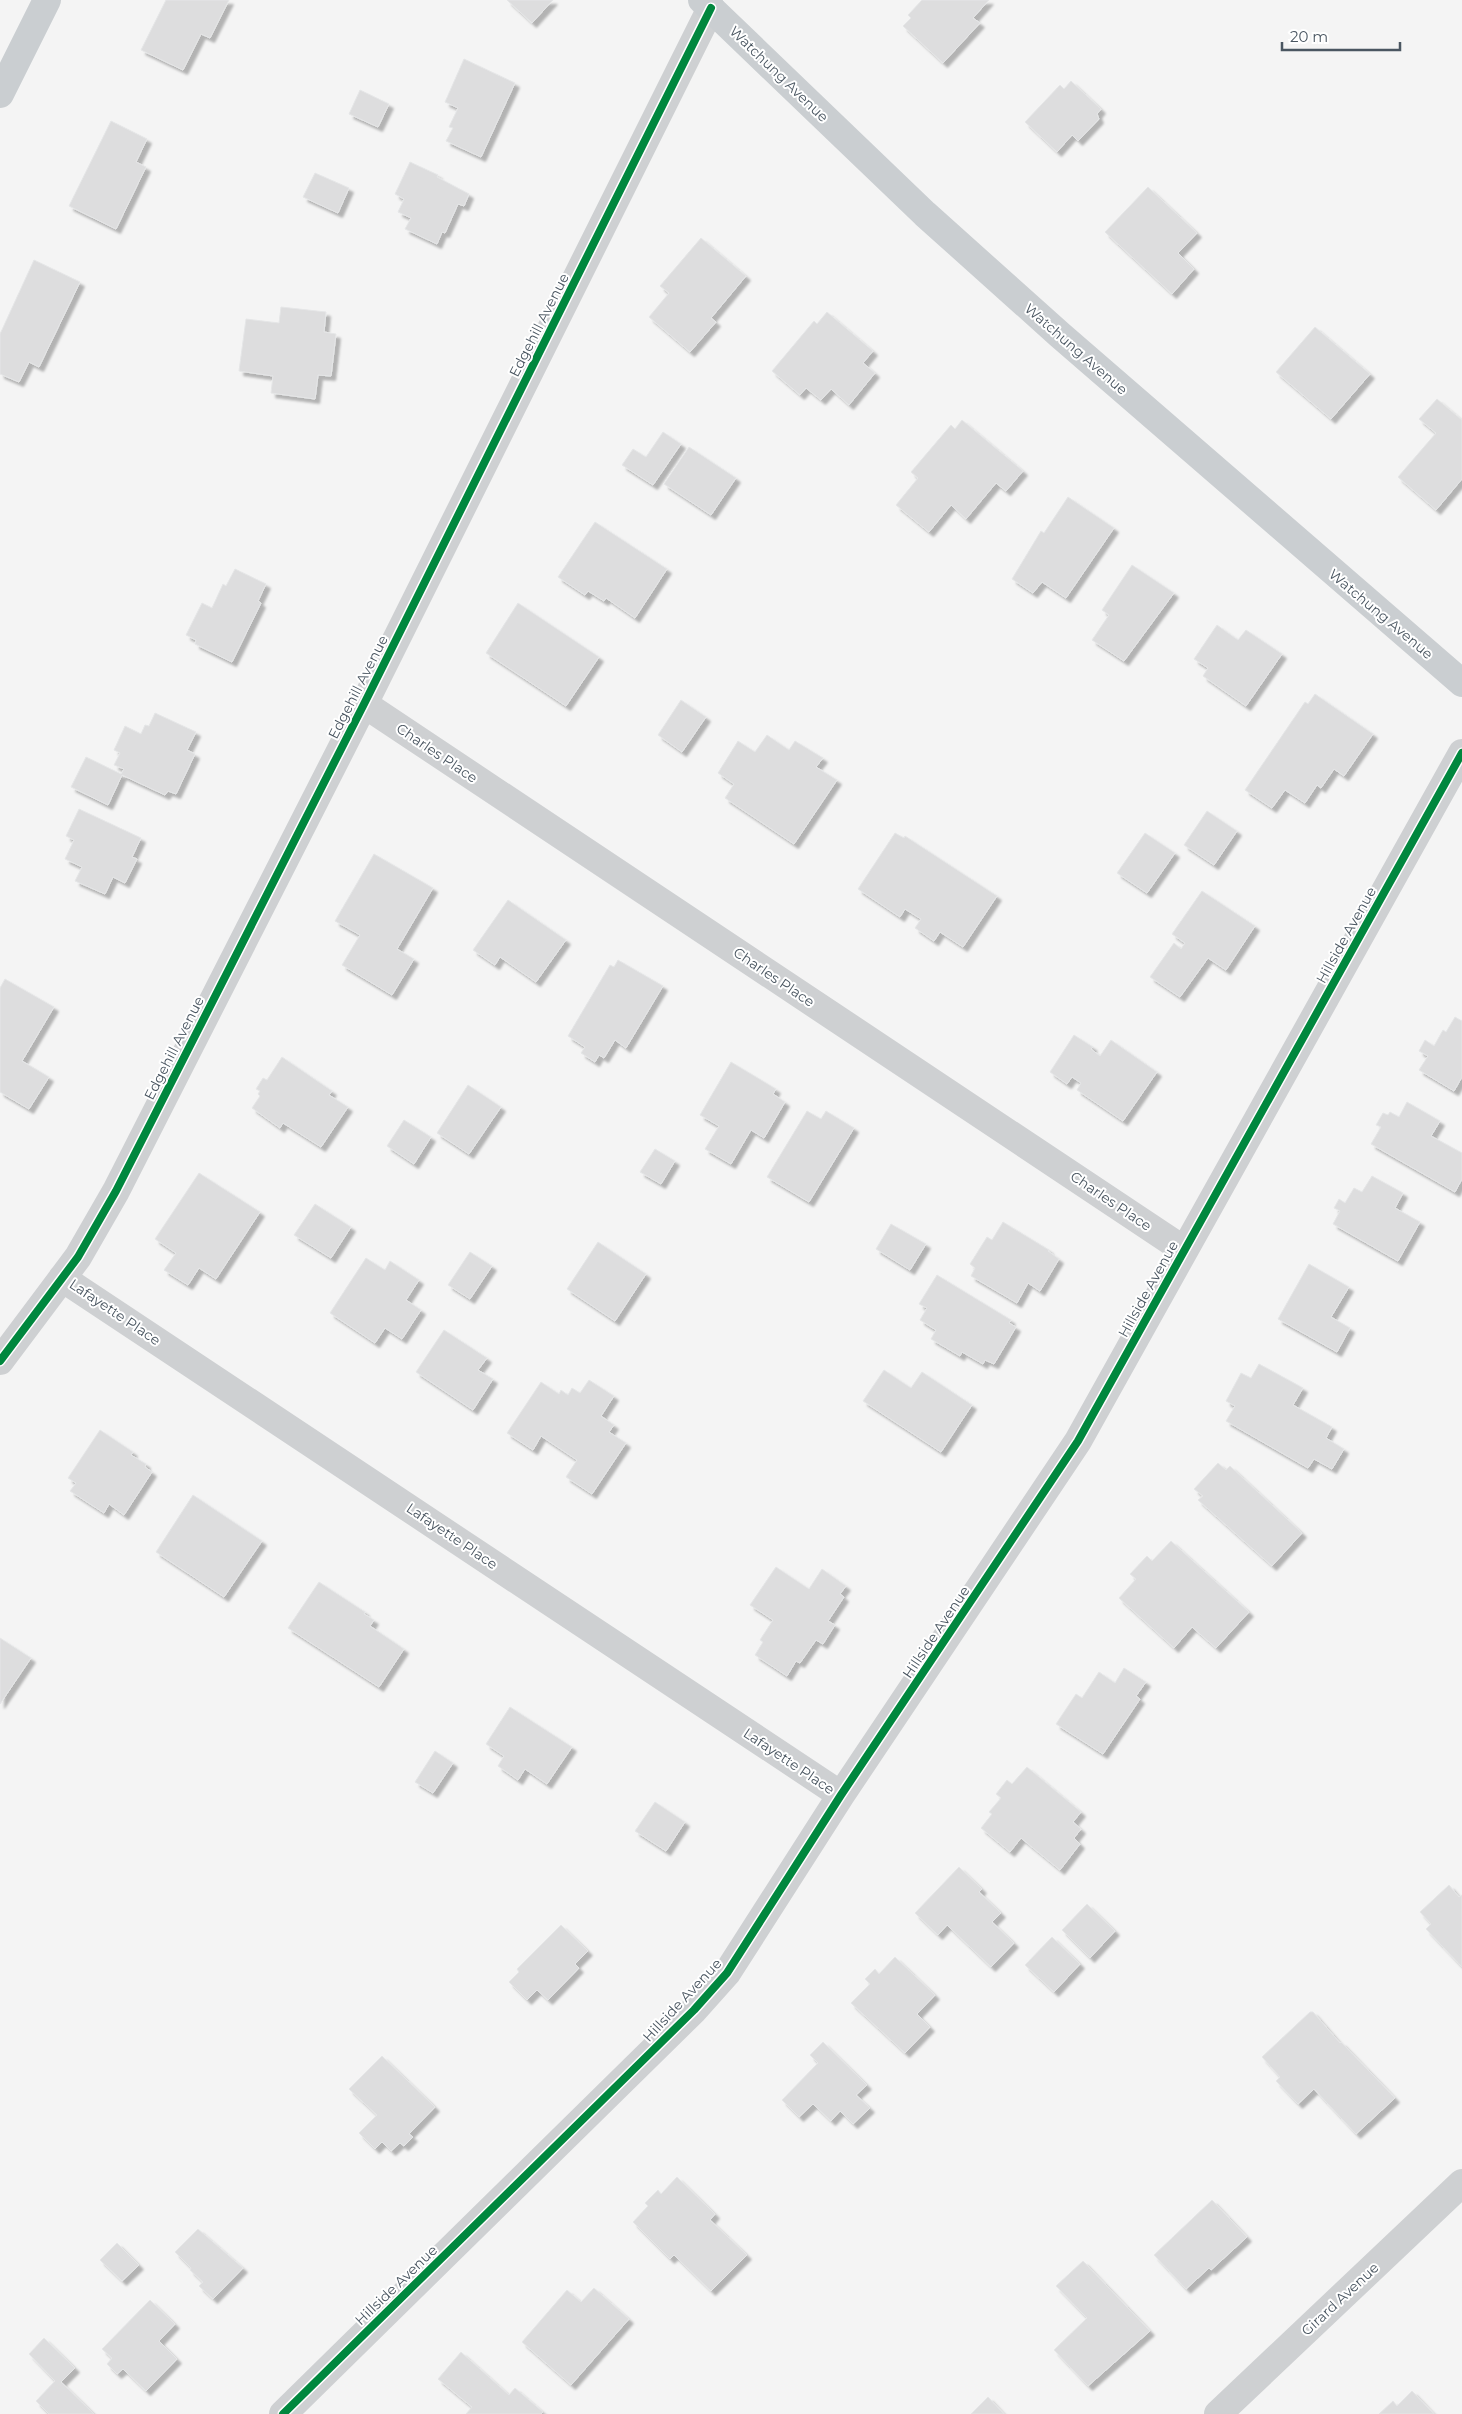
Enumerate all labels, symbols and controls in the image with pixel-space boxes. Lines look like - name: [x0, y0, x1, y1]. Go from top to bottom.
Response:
- scale bar: [1282, 20, 1400, 52]
- street label: Watchung Avenue: [726, 22, 832, 126]
- text: 20 m: [1290, 27, 1328, 46]
- street label: Edgehill Avenue: [505, 270, 573, 380]
- street label: Watchung Avenue: [1021, 299, 1131, 399]
- street label: Watchung Avenue: [1325, 565, 1437, 663]
- street label: Edgehill Avenue: [324, 632, 392, 742]
- street label: Charles Place: [393, 719, 481, 787]
- street label: Hillside Avenue: [1312, 884, 1380, 986]
- street label: Charles Place: [730, 943, 818, 1011]
- street label: Edgehill Avenue: [140, 993, 208, 1103]
- street label: Charles Place: [1067, 1167, 1155, 1235]
- street label: Hillside Avenue: [1114, 1238, 1182, 1340]
- street label: Lafayette Place: [66, 1275, 164, 1349]
- street label: Lafayette Place: [403, 1499, 501, 1573]
- street label: Hillside Avenue: [898, 1582, 974, 1682]
- street label: Lafayette Place: [740, 1724, 838, 1798]
- street label: Hillside Avenue: [639, 1954, 725, 2046]
- street label: Hillside Avenue: [351, 2241, 441, 2329]
- street label: Girard Avenue: [1298, 2259, 1382, 2339]

